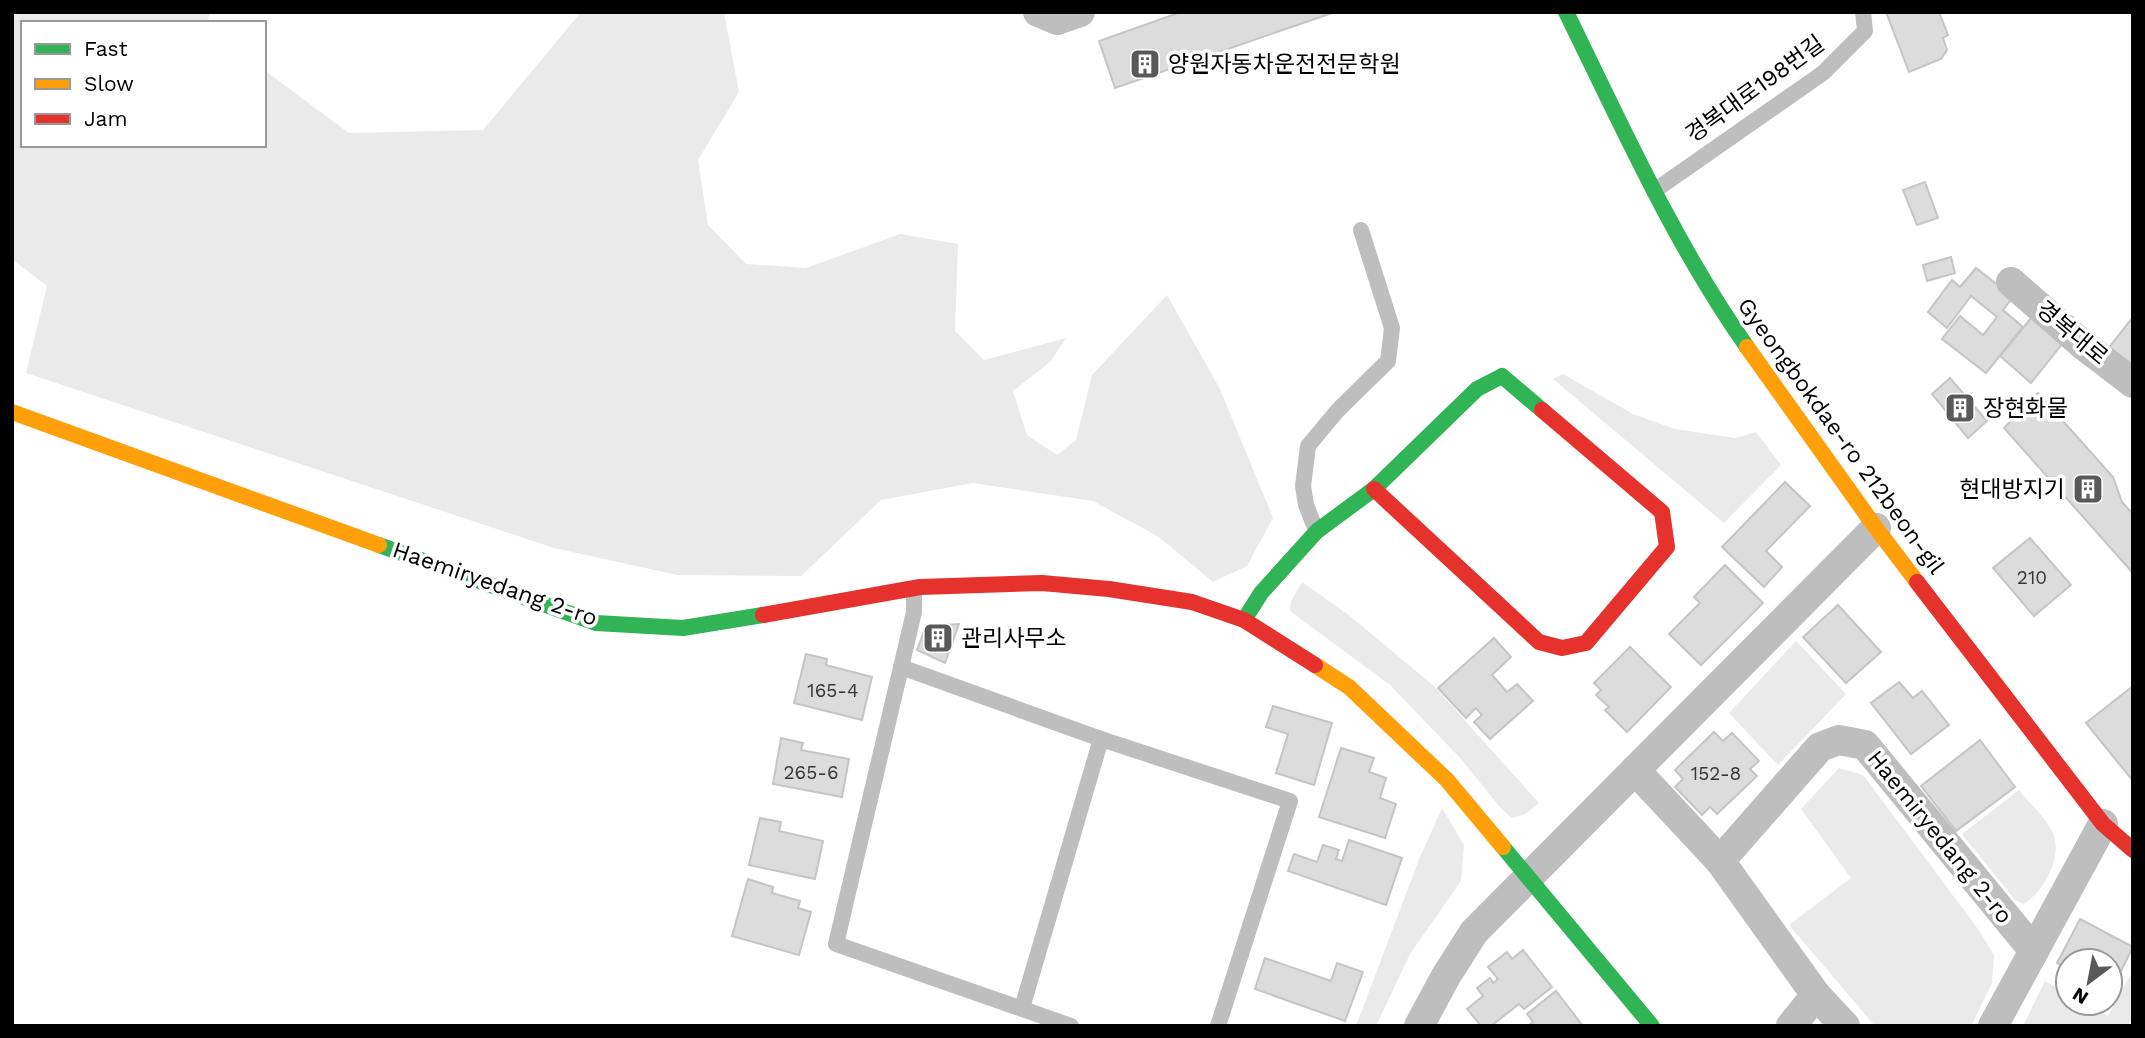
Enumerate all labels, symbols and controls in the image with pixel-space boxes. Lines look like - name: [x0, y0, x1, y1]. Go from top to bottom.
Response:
- legend: [21, 21, 266, 147]
- street label: 경복대로198번길: [1681, 30, 1829, 148]
- text: Fast: [84, 36, 128, 61]
- building icon: 양원자동차운전전문학원: [1128, 47, 1162, 81]
- place label: 양원자동차운전전문학원: [1168, 51, 1401, 78]
- text: Slow: [84, 71, 134, 96]
- text: Jam: [84, 106, 127, 131]
- street label: Gyeongbokdae-ro 212beon-gil: [1732, 293, 1950, 579]
- street label: 경복대로: [2031, 295, 2113, 371]
- building icon: 장현화물: [1943, 391, 1977, 425]
- place label: 장현화물: [1983, 395, 2068, 422]
- building icon: 현대방지기: [2071, 472, 2105, 506]
- place label: 현대방지기: [1959, 476, 2065, 503]
- street label: Haemiryedang 2-ro: [389, 536, 601, 632]
- house number: 210: [2017, 566, 2047, 589]
- building icon: 관리사무소: [921, 621, 955, 655]
- place label: 관리사무소: [961, 625, 1067, 652]
- house number: 165-4: [807, 679, 859, 702]
- street label: Haemiryedang 2-ro: [1862, 745, 2018, 929]
- house number: 265-6: [784, 761, 838, 784]
- house number: 152-8: [1691, 762, 1741, 785]
- north arrow: [2054, 947, 2124, 1017]
- text: N: [2068, 983, 2092, 1009]

